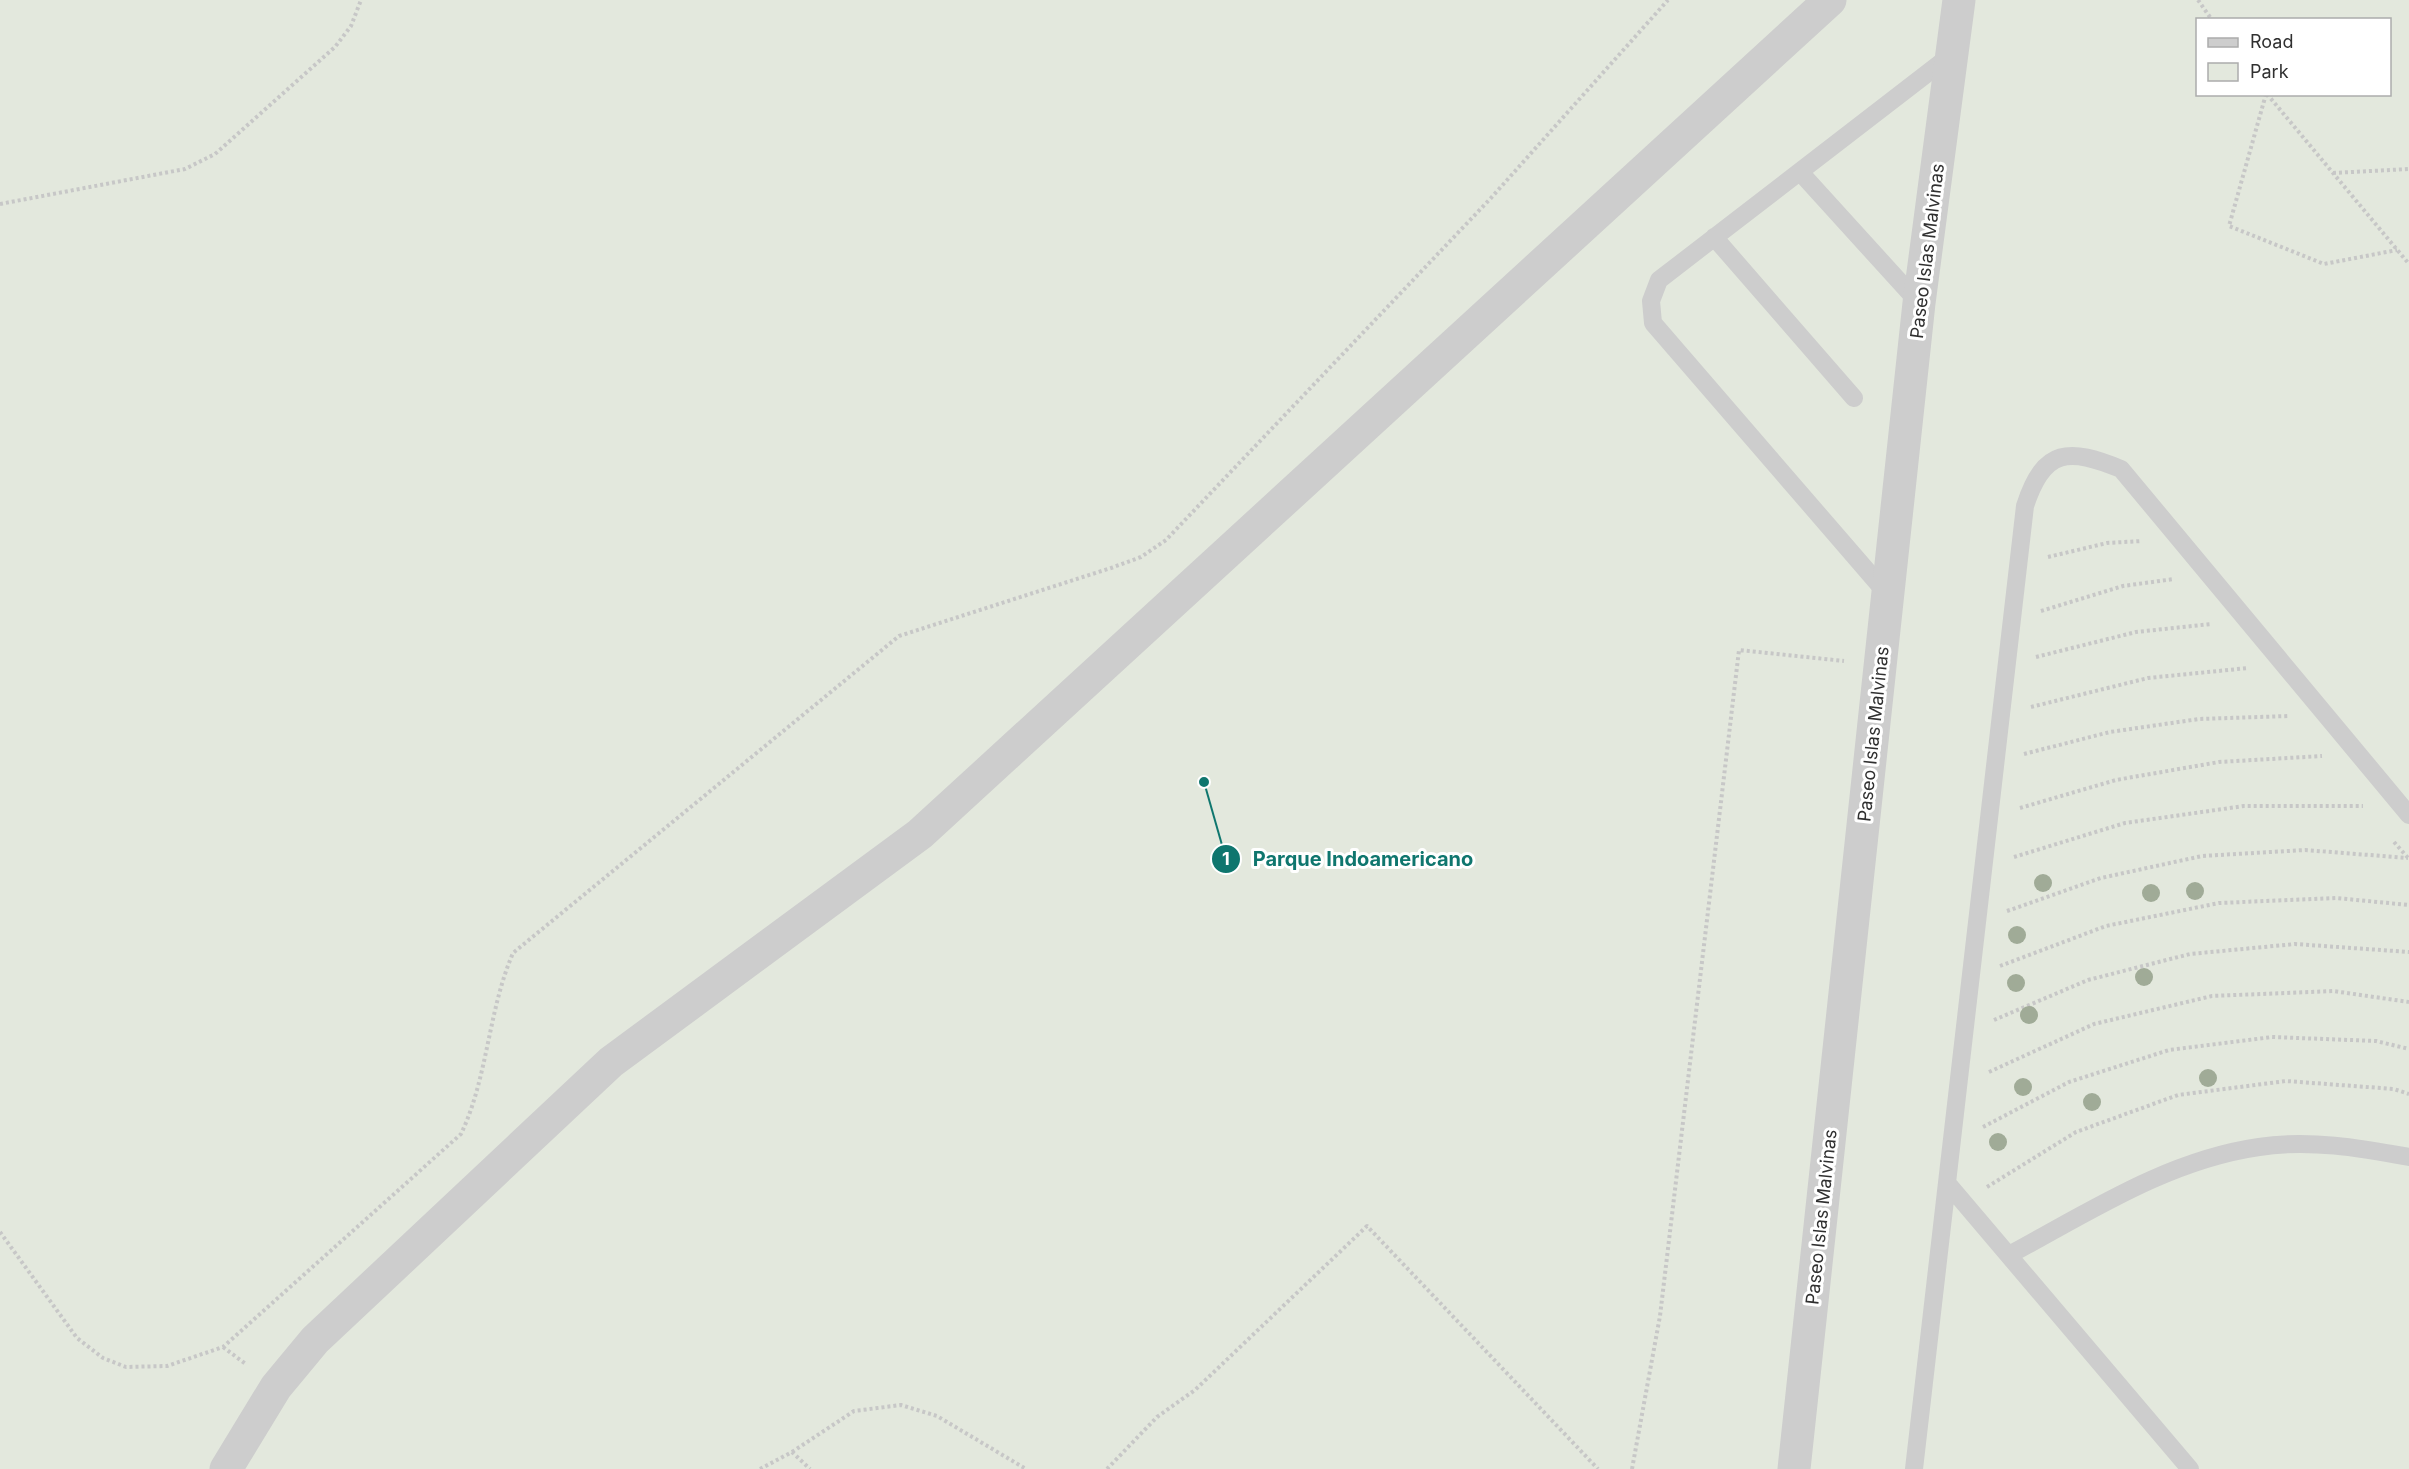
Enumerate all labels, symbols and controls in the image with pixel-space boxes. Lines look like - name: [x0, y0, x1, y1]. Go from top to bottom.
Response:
- legend: [2196, 18, 2391, 96]
- text: Road: [2250, 31, 2293, 52]
- text: Park: [2250, 61, 2289, 82]
- street label: Paseo Islas Malvinas: [1906, 162, 1948, 340]
- street label: Paseo Islas Malvinas: [1853, 645, 1893, 823]
- callout: Parque Indoamericano: [1211, 840, 1485, 878]
- text: Parque Indoamericano: [1253, 847, 1473, 871]
- text: 1: [1222, 848, 1230, 869]
- street label: Paseo Islas Malvinas: [1801, 1128, 1841, 1306]

